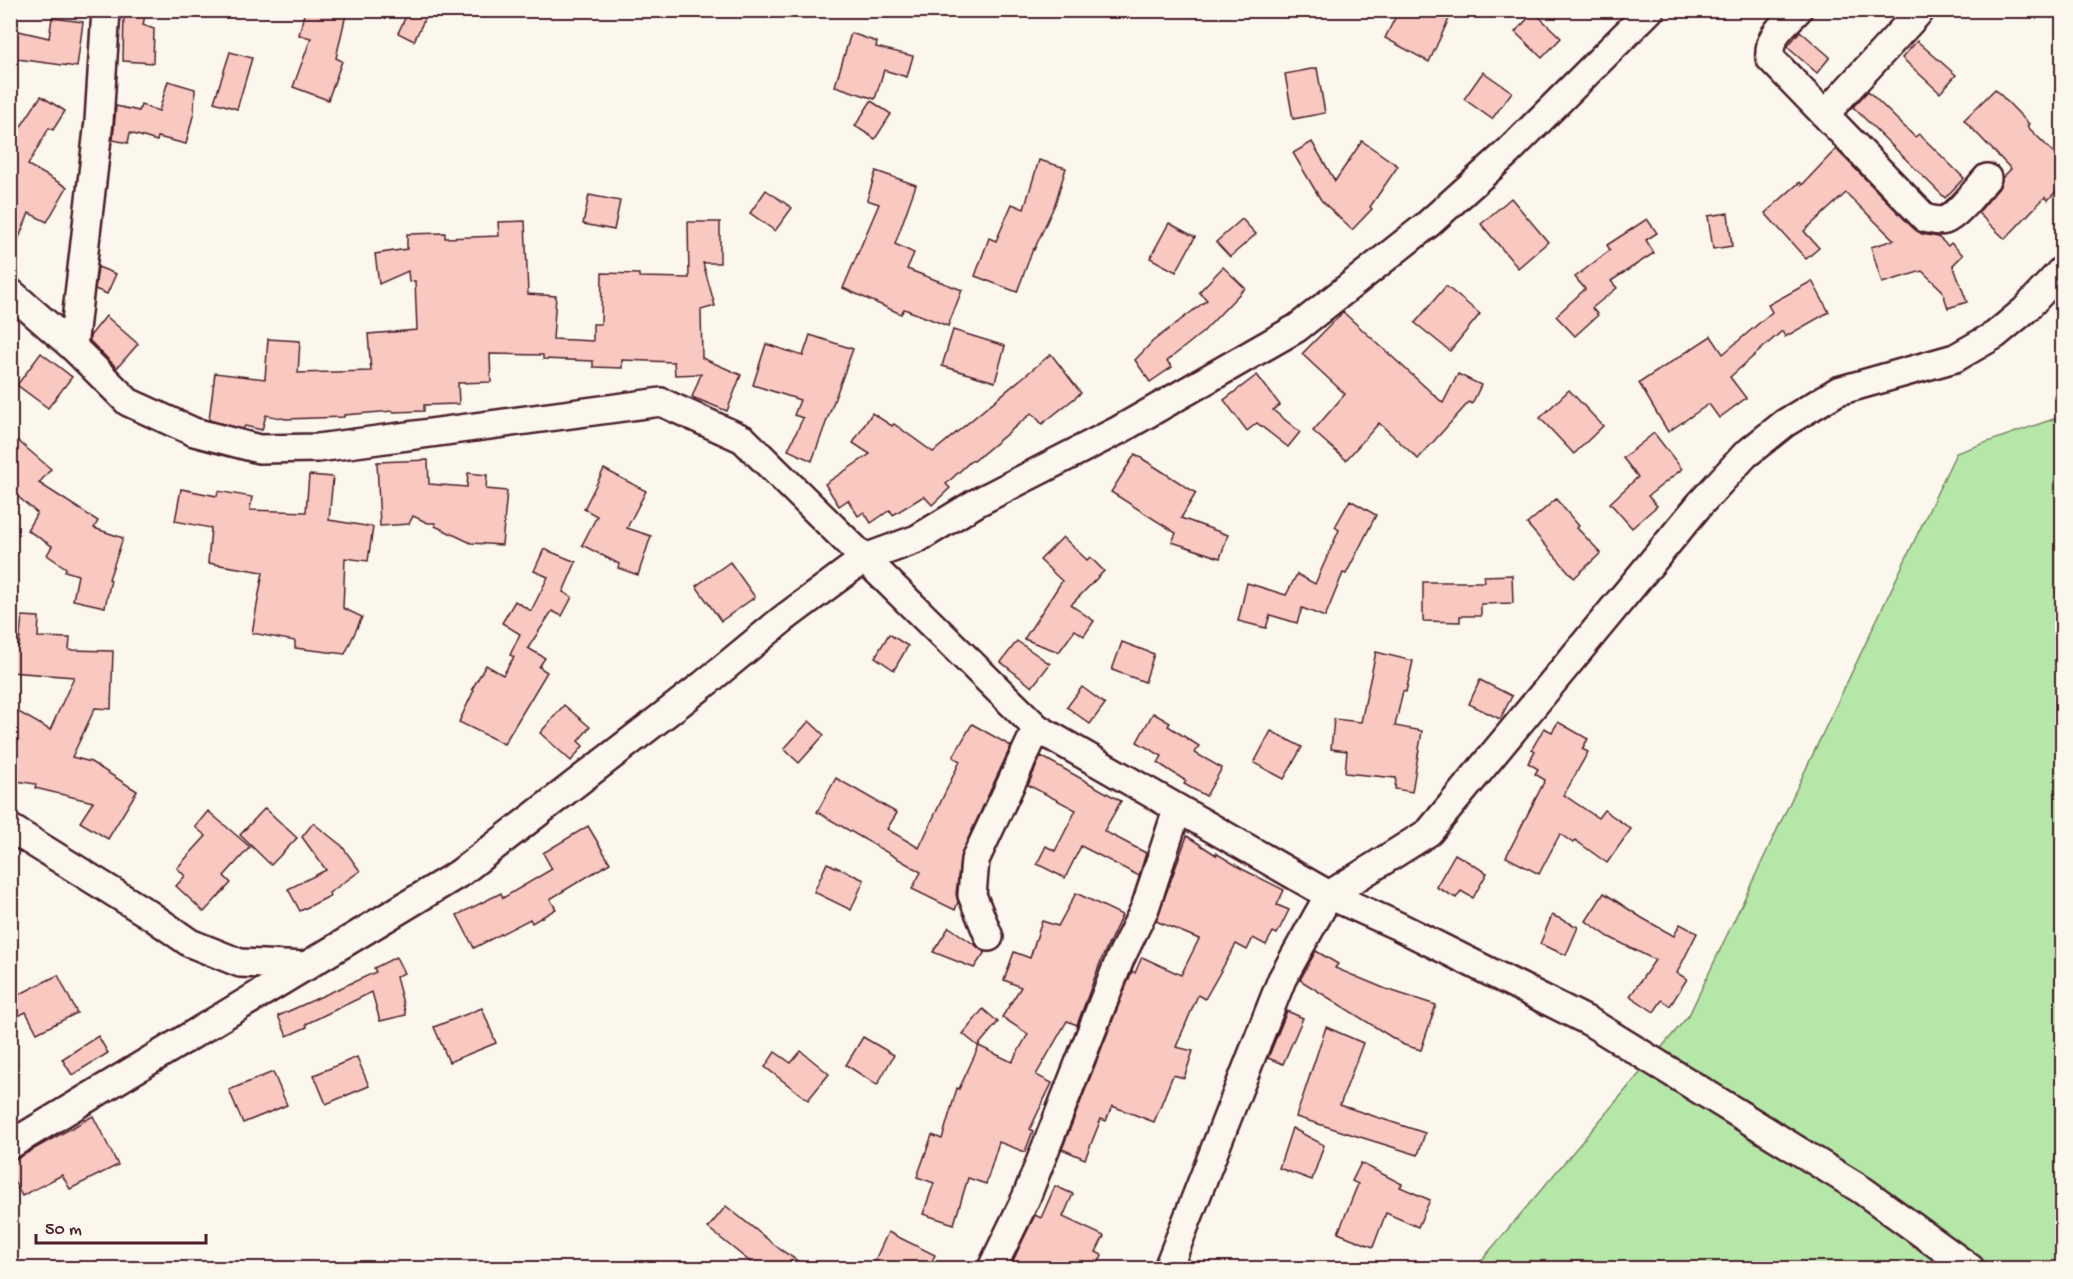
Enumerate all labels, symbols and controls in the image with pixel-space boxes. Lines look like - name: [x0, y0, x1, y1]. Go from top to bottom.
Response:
- scale bar: [36, 1207, 206, 1245]
- text: 50 m: [45, 1220, 82, 1241]

